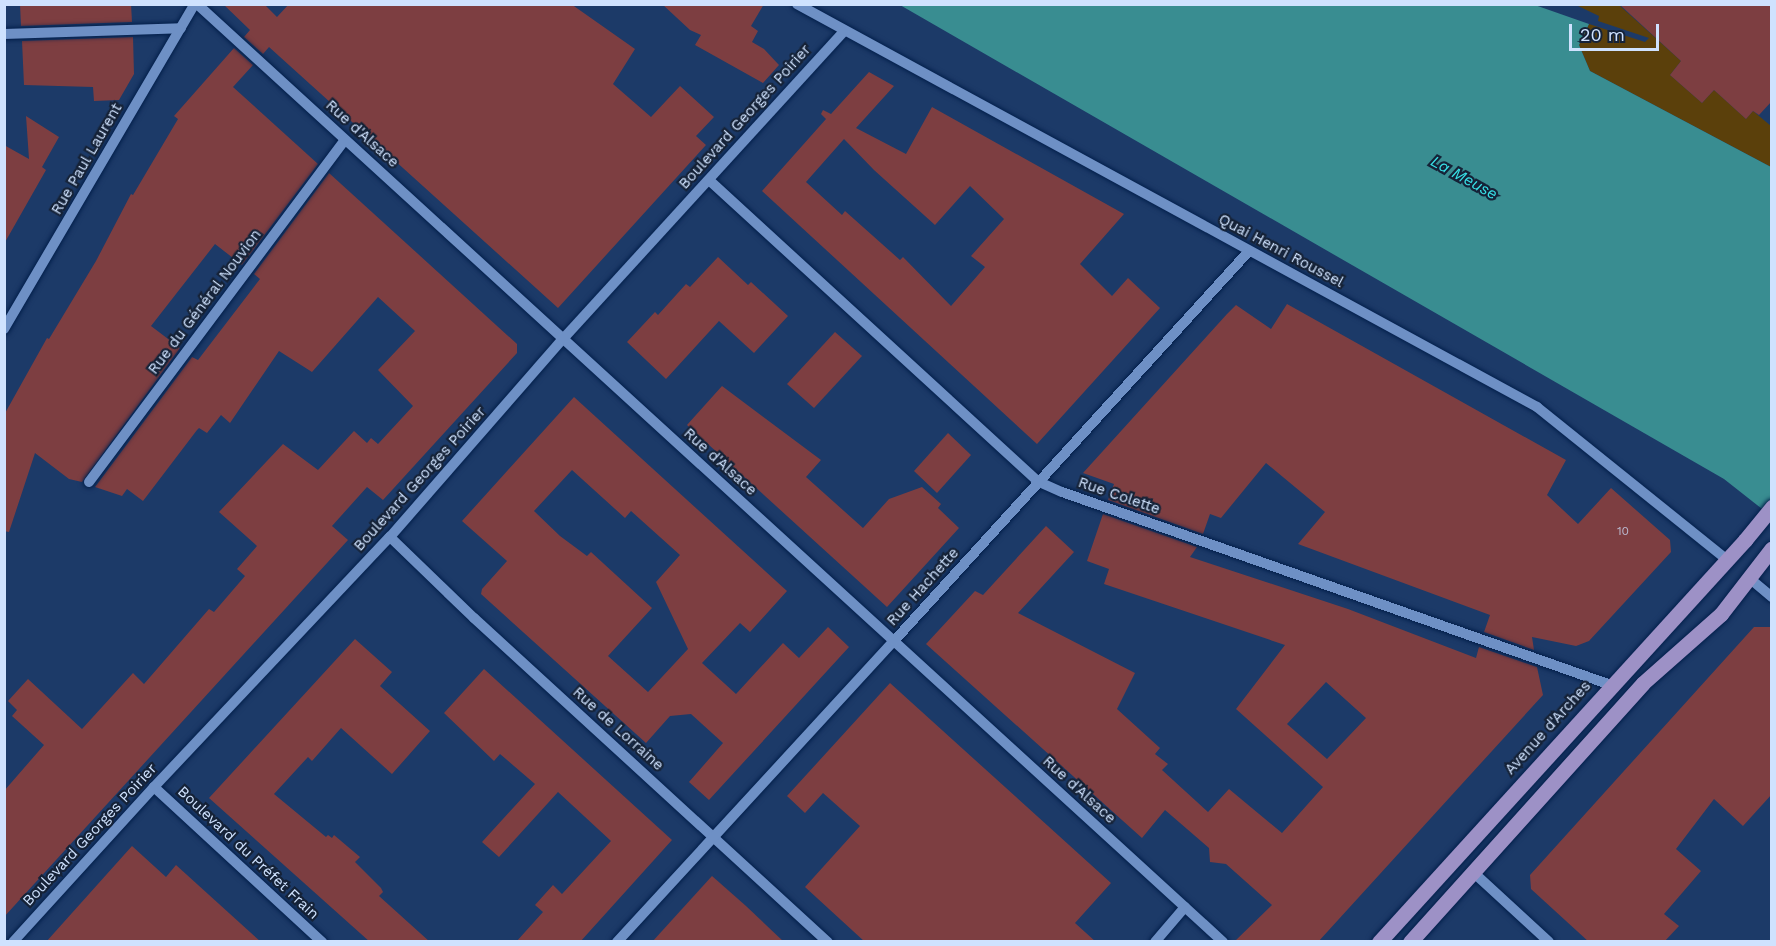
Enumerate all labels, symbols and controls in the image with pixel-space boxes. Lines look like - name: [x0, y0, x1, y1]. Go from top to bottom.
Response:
- scale bar: [1572, 12, 1662, 50]
- text: 20 m: [1580, 24, 1625, 45]
- street label: Boulevard Georges Poirier: [675, 41, 815, 193]
- street label: Rue d'Alsace: [322, 96, 402, 172]
- street label: Rue Paul Laurent: [48, 100, 126, 218]
- water label: La Meuse: [1427, 152, 1501, 204]
- street label: Quai Henri Roussel: [1215, 210, 1347, 292]
- street label: Rue du Général Nouvion: [144, 226, 266, 378]
- street label: Boulevard Georges Poirier: [350, 403, 490, 555]
- street label: Rue d'Alsace: [680, 424, 760, 500]
- street label: Rue Colette: [1076, 474, 1162, 518]
- house number: 10: [1617, 525, 1629, 539]
- street label: Rue Hachette: [883, 544, 963, 630]
- street label: Avenue d'Arches: [1501, 678, 1595, 778]
- street label: Rue de Lorraine: [569, 683, 667, 775]
- street label: Rue d'Alsace: [1039, 752, 1119, 828]
- street label: Boulevard Georges Poirier: [19, 760, 161, 910]
- street label: Boulevard du Préfet Frain: [174, 783, 322, 923]

